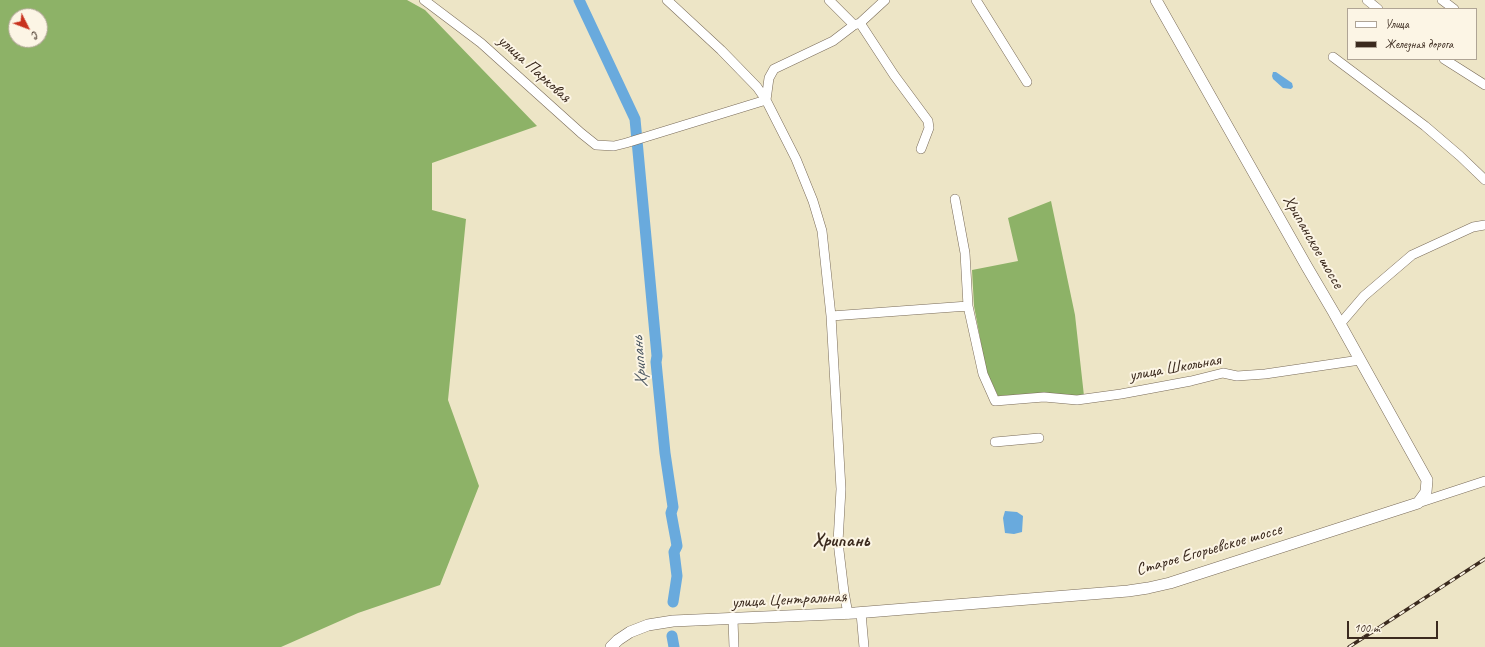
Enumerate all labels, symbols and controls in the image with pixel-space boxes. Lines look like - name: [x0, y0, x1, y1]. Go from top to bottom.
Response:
- north arrow: [8, 8, 48, 48]
- legend: [1347, 8, 1477, 60]
- text: Улица: [1385, 16, 1409, 32]
- text: С: [29, 29, 43, 42]
- street label: улица Парковая: [493, 31, 575, 107]
- text: Железная дорога: [1385, 36, 1453, 52]
- street label: Хрипанское шоссе: [1278, 192, 1348, 292]
- water label: Хрипань: [627, 336, 653, 388]
- street label: улица Школьная: [1128, 350, 1222, 386]
- street label: Старое Егорьевское шоссе: [1134, 519, 1284, 581]
- district label: Хрипань: [813, 530, 869, 552]
- street label: улица Центральная: [731, 587, 847, 613]
- scale bar: [1349, 613, 1440, 639]
- text: 100 m: [1354, 620, 1380, 636]

